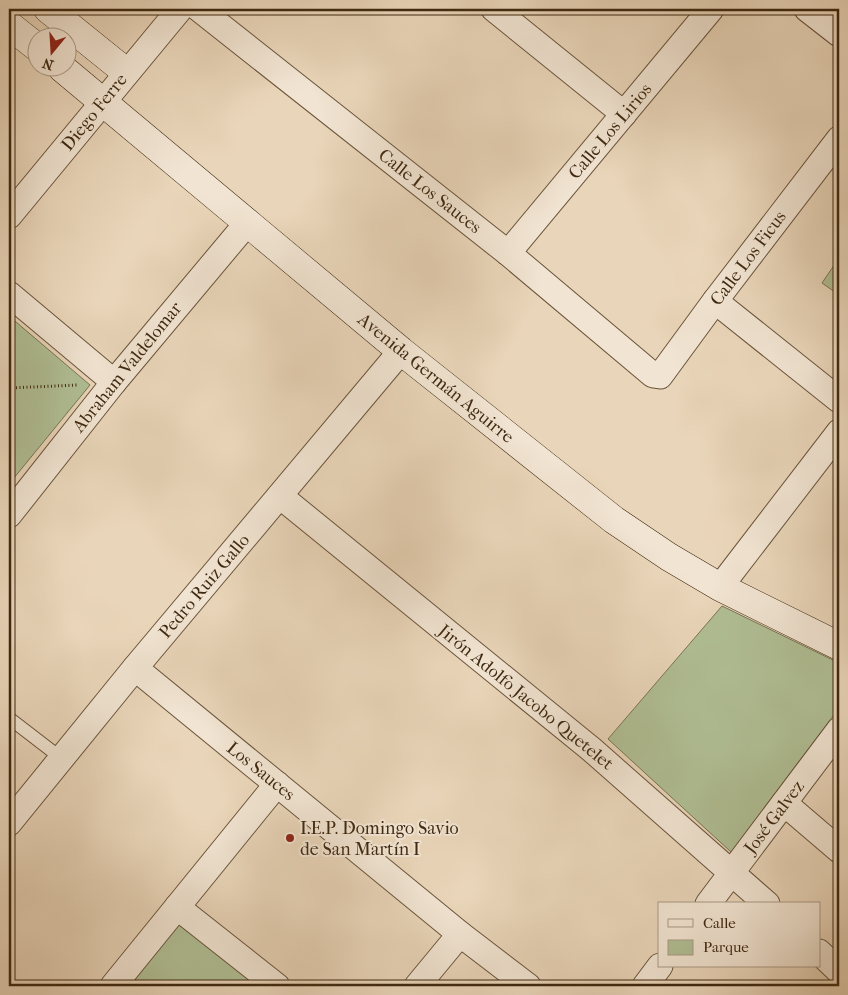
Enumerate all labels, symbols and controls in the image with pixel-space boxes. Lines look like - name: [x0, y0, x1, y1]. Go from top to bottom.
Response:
- north arrow: [28, 28, 78, 78]
- text: N: [40, 54, 56, 74]
- street label: Diego Ferre: [57, 70, 132, 155]
- street label: Calle Los Lirios: [564, 79, 657, 183]
- street label: Calle Los Sauces: [374, 145, 486, 238]
- street label: Calle Los Ficus: [706, 206, 791, 310]
- street label: Abraham Valdelomar: [68, 298, 187, 437]
- street label: Avenida Germán Aguirre: [353, 308, 518, 448]
- street label: Pedro Ruiz Gallo: [155, 530, 254, 643]
- street label: Jirón Adolfo Jacobo Quetelet: [432, 619, 618, 775]
- street label: Los Sauces: [222, 738, 299, 805]
- street label: José Galvez: [739, 777, 809, 860]
- place label: I.E.P. Domingo Savio de San Martín I: [300, 818, 459, 860]
- marker: I.E.P. Domingo Savio de San Martín I: [284, 832, 296, 844]
- legend: [658, 902, 820, 968]
- text: Calle: [703, 914, 736, 932]
- text: Parque: [703, 938, 749, 956]

